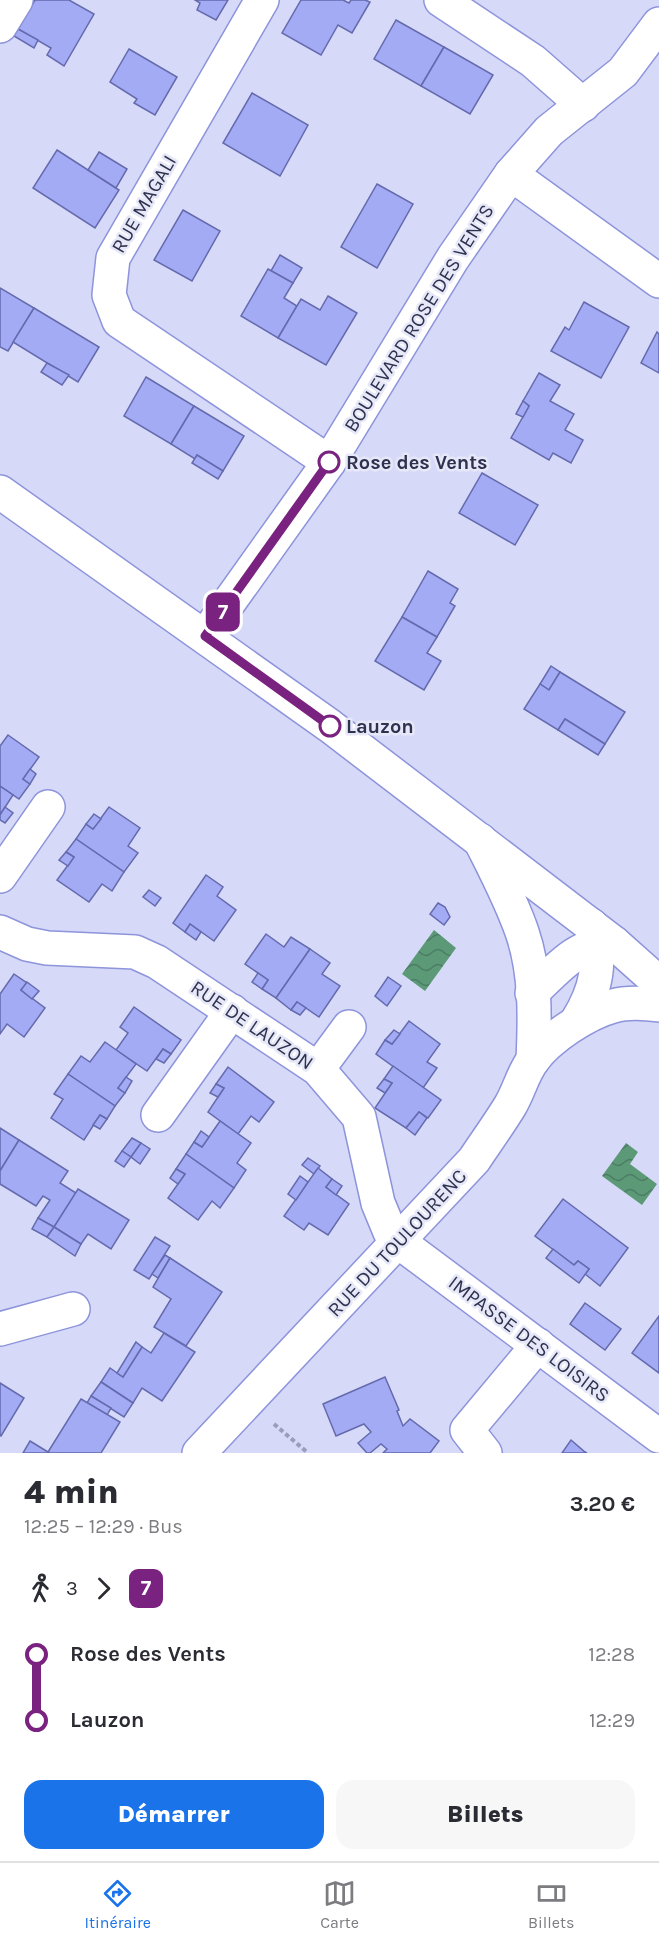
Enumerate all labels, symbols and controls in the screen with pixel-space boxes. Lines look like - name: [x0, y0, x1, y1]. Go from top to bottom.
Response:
- street label: RUE MAGALI: [107, 151, 181, 257]
- street label: BOULEVARD ROSE DES VENTS: [339, 200, 499, 436]
- marker: Rose des Vents: [318, 451, 340, 473]
- place label: Rose des Vents: [346, 451, 488, 474]
- line badge: 7: [204, 592, 242, 632]
- text: 7: [218, 600, 228, 624]
- marker: Lauzon: [319, 715, 341, 737]
- place label: Lauzon: [346, 715, 414, 738]
- street label: RUE DE LAUZON: [186, 976, 318, 1074]
- street label: RUE DU TOULOURENC: [323, 1165, 471, 1321]
- street label: IMPASSE DES LOISIRS: [444, 1271, 614, 1407]
- text: 4 min: [24, 1473, 119, 1511]
- text: 3.20 €: [570, 1491, 635, 1517]
- text: 12:25 – 12:29 · Bus: [24, 1515, 183, 1538]
- icon: walk: [24, 1572, 57, 1605]
- icon: forward: [87, 1572, 120, 1605]
- text: 7: [141, 1576, 151, 1600]
- text: 3: [66, 1577, 78, 1600]
- text: Rose des Vents: [70, 1641, 226, 1667]
- text: 12:28: [588, 1643, 635, 1666]
- text: Lauzon: [70, 1707, 145, 1733]
- text: 12:29: [589, 1709, 635, 1732]
- button: Démarrer: [24, 1780, 324, 1849]
- button: Billets: [336, 1780, 635, 1849]
- tab: Itinéraire: [85, 1877, 151, 1932]
- tab: Carte: [320, 1877, 359, 1932]
- tab: Billets: [528, 1877, 574, 1932]

